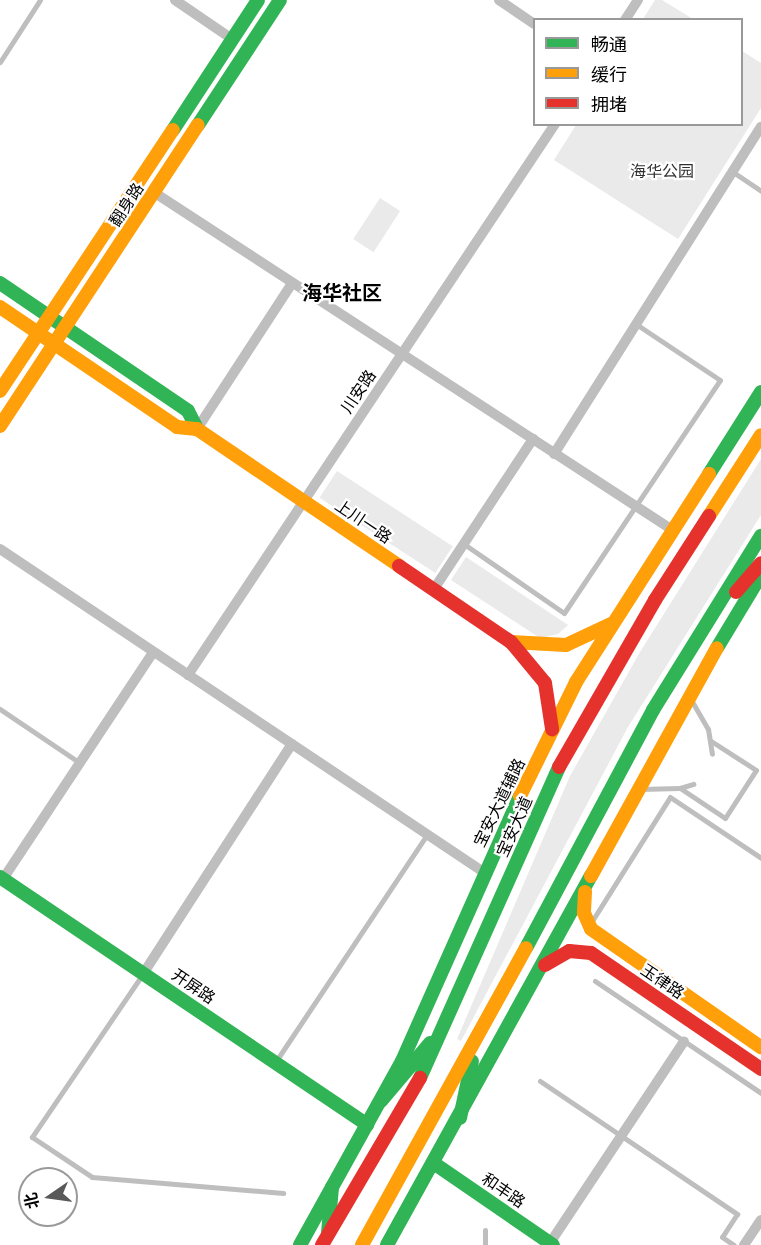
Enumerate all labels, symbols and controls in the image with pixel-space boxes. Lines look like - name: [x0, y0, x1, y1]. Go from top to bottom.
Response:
- legend: [533, 18, 743, 126]
- text: 畅通: [591, 34, 627, 56]
- text: 缓行: [591, 64, 627, 86]
- text: 拥堵: [591, 94, 627, 116]
- park label: 海华公园: [630, 162, 694, 182]
- street label: 翻身路: [106, 180, 148, 230]
- district label: 海华社区: [302, 281, 382, 305]
- street label: 川安路: [338, 367, 380, 417]
- street label: 上川一路: [331, 496, 395, 548]
- street label: 宝安大道辅路: [470, 756, 530, 850]
- street label: 宝安大道: [493, 794, 537, 860]
- street label: 玉律路: [637, 961, 687, 1003]
- street label: 开屏路: [168, 966, 218, 1008]
- north arrow: [18, 1167, 78, 1227]
- street label: 和丰路: [478, 1170, 528, 1212]
- text: 北: [21, 1191, 43, 1211]

